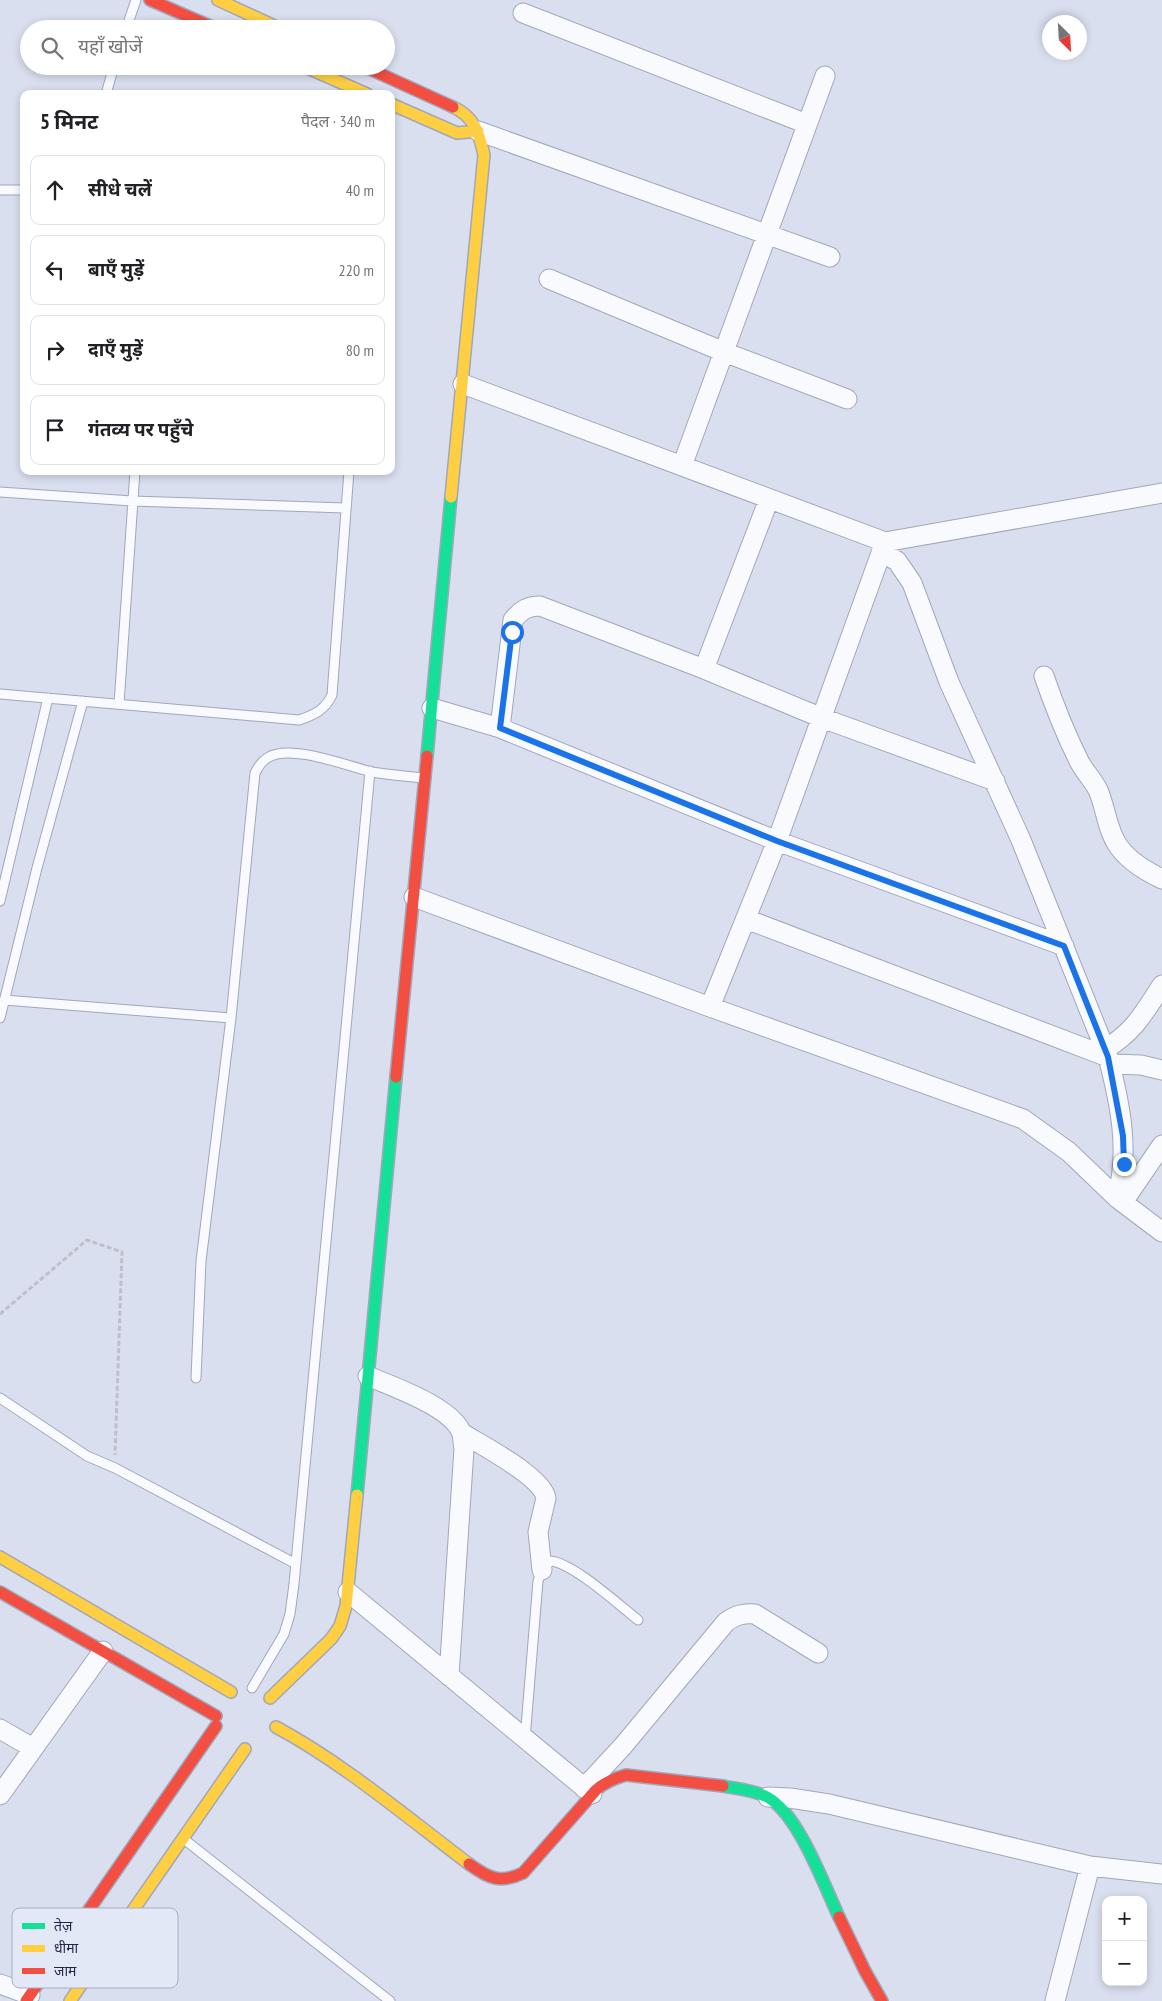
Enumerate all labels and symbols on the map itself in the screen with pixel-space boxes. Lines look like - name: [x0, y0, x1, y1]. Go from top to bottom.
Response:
- north arrow: [1042, 15, 1087, 60]
- route start: [501, 621, 524, 644]
- route end: [1113, 1153, 1136, 1176]
- legend: [12, 1908, 178, 1988]
- text: तेज़: [54, 1917, 73, 1935]
- text: धीमा: [54, 1939, 79, 1957]
- text: जाम: [54, 1962, 77, 1980]

